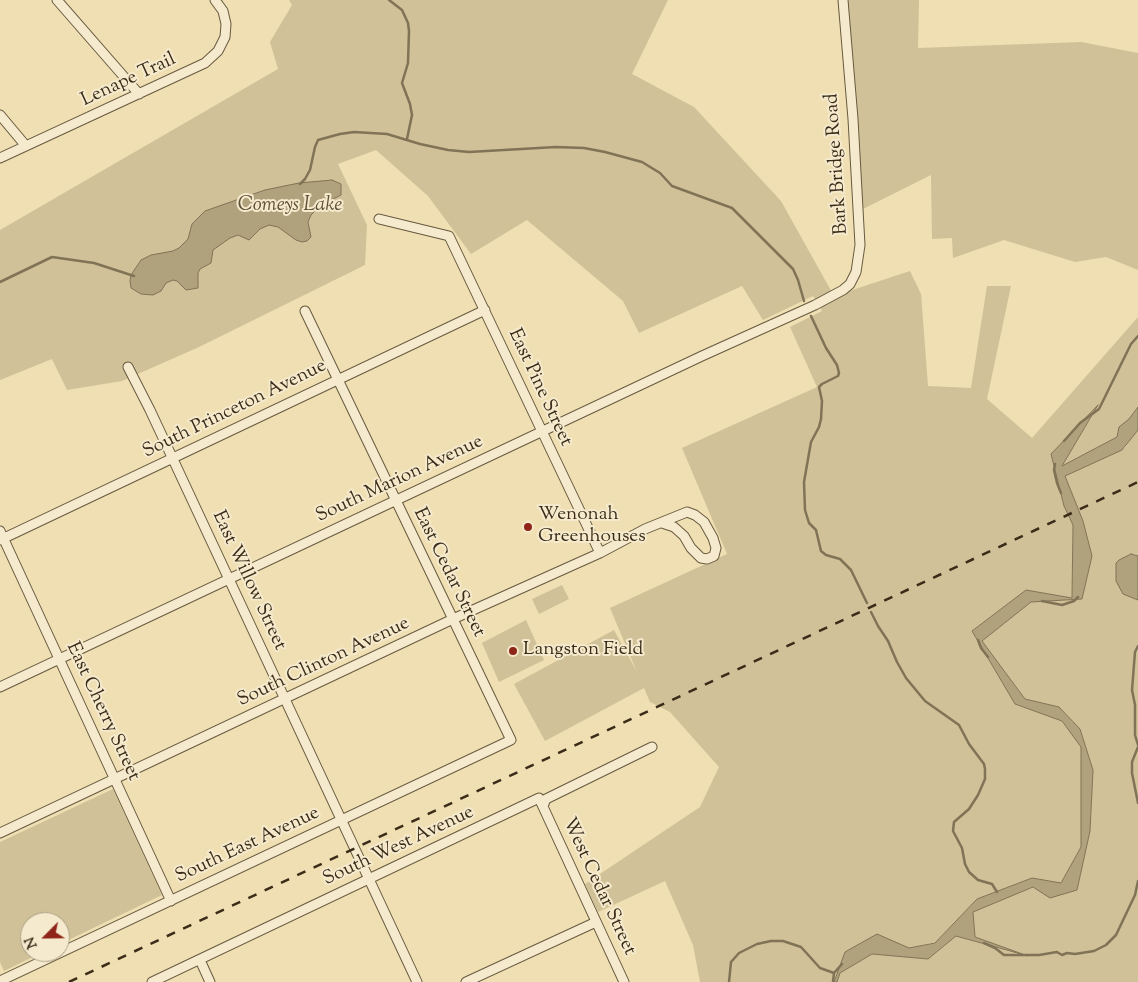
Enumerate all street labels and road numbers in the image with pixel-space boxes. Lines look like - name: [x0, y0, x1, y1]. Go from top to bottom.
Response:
- street label: Lenape Trail: [78, 49, 180, 113]
- street label: Bark Bridge Road: [822, 93, 854, 235]
- street label: East Pine Street: [502, 326, 576, 450]
- street label: South Princeton Avenue: [140, 356, 330, 464]
- street label: South Marion Avenue: [313, 431, 487, 529]
- street label: East Cedar Street: [407, 504, 489, 642]
- street label: East Willow Street: [206, 508, 290, 654]
- street label: South Clinton Avenue: [234, 613, 414, 713]
- street label: East Cherry Street: [60, 639, 144, 785]
- street label: South West Avenue: [320, 802, 478, 892]
- street label: South East Avenue: [172, 803, 324, 889]
- street label: West Cedar Street: [556, 815, 640, 959]

